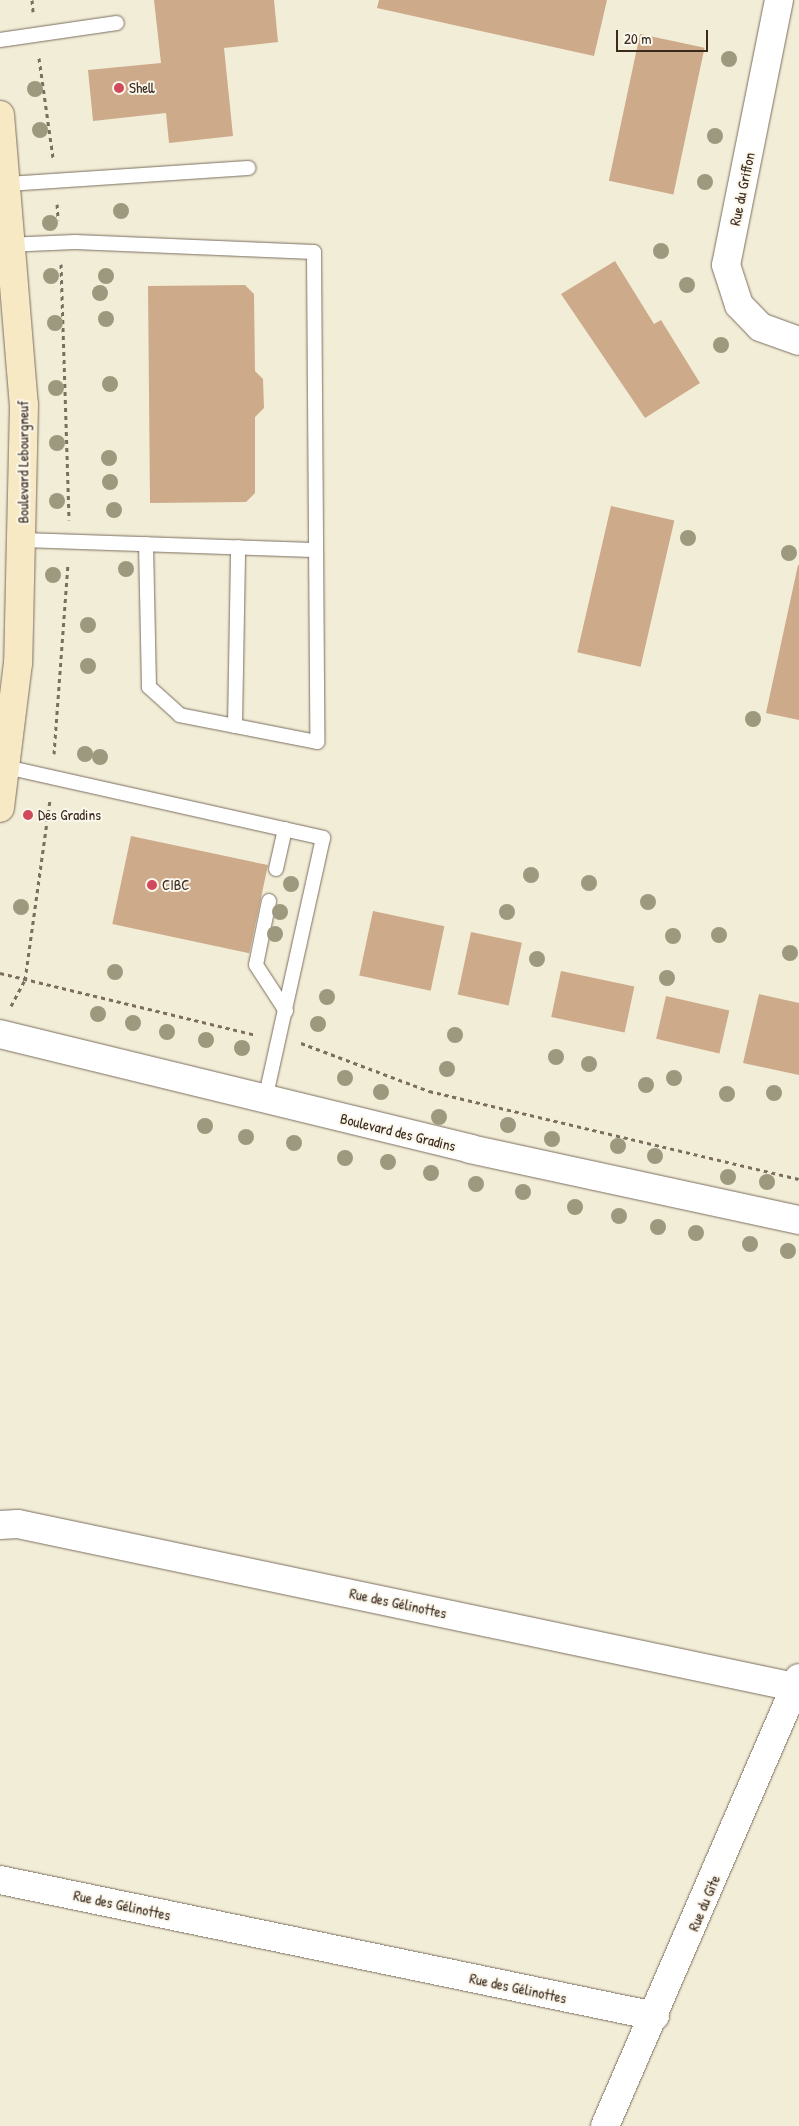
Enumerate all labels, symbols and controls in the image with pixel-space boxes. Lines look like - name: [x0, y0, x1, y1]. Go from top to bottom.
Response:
- scale bar: [619, 20, 712, 52]
- text: 20 m: [624, 28, 651, 49]
- place label: Shell: [129, 79, 155, 97]
- marker: Shell: [113, 82, 125, 94]
- street label: Rue du Griffon: [725, 151, 759, 227]
- street label: Boulevard Lebourgneuf: [14, 401, 32, 523]
- place label: Des Gradins: [38, 806, 101, 824]
- marker: Des Gradins: [22, 809, 34, 821]
- place label: CIBC: [162, 876, 190, 894]
- marker: CIBC: [146, 879, 158, 891]
- street label: Boulevard des Gradins: [338, 1109, 458, 1155]
- street label: Rue des Gélinottes: [348, 1584, 448, 1622]
- street label: Rue du Gîte: [684, 1872, 724, 1934]
- street label: Rue des Gélinottes: [72, 1886, 172, 1924]
- street label: Rue des Gélinottes: [468, 1969, 568, 2007]

